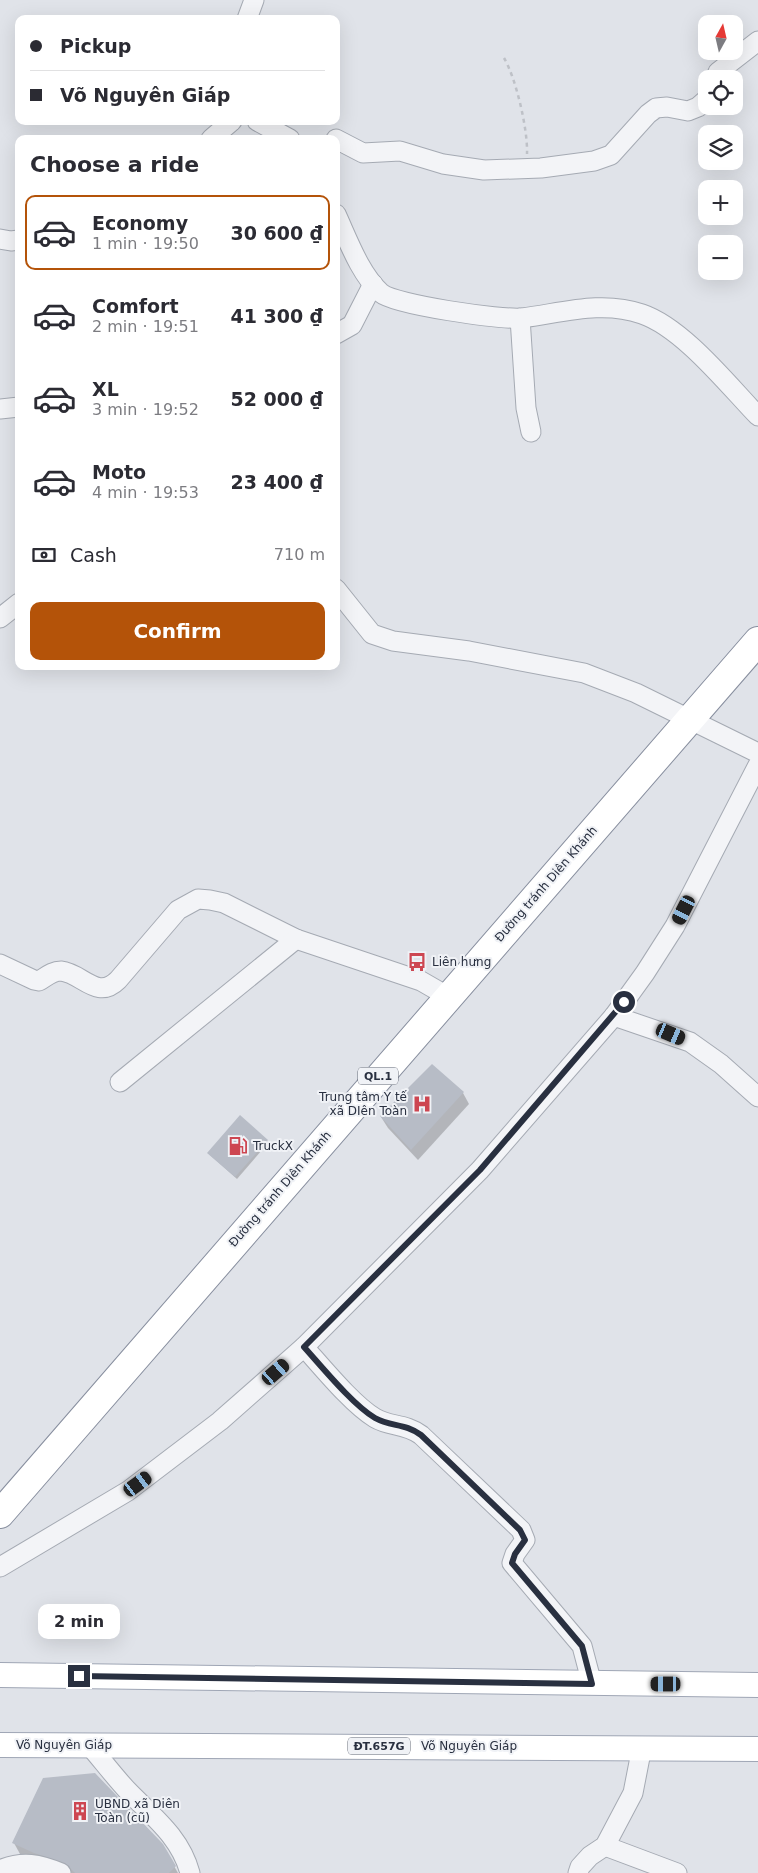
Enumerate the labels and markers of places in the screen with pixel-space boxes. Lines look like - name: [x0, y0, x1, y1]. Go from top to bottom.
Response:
- bus stop icon: Liên hưng: [406, 951, 428, 973]
- place label: Liên hưng: [432, 955, 491, 969]
- place label: Trung tâm Y tế xã DIên Toàn: [318, 1090, 408, 1118]
- hospital icon: Trung tâm Y tế xã DIên Toàn: [411, 1093, 433, 1115]
- fuel station icon: TruckX: [227, 1135, 249, 1157]
- place label: TruckX: [252, 1139, 293, 1153]
- place label: UBND xã Diên Toàn (cũ): [94, 1797, 180, 1825]
- building icon: UBND xã Diên Toàn (cũ): [69, 1800, 91, 1822]

